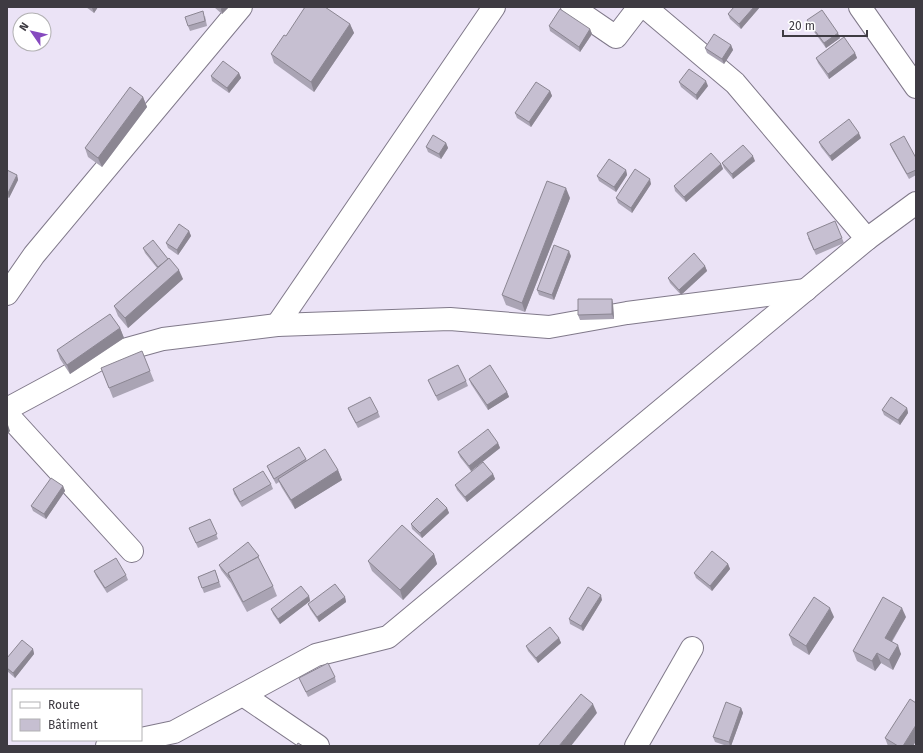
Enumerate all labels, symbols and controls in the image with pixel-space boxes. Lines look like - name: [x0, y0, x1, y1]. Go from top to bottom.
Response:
- north arrow: [12, 12, 52, 52]
- scale bar: [783, 12, 867, 38]
- text: 20 m: [789, 19, 815, 33]
- text: N: [17, 20, 32, 33]
- legend: [12, 689, 142, 741]
- text: Route: [48, 698, 80, 712]
- text: Bâtiment: [48, 718, 98, 732]

